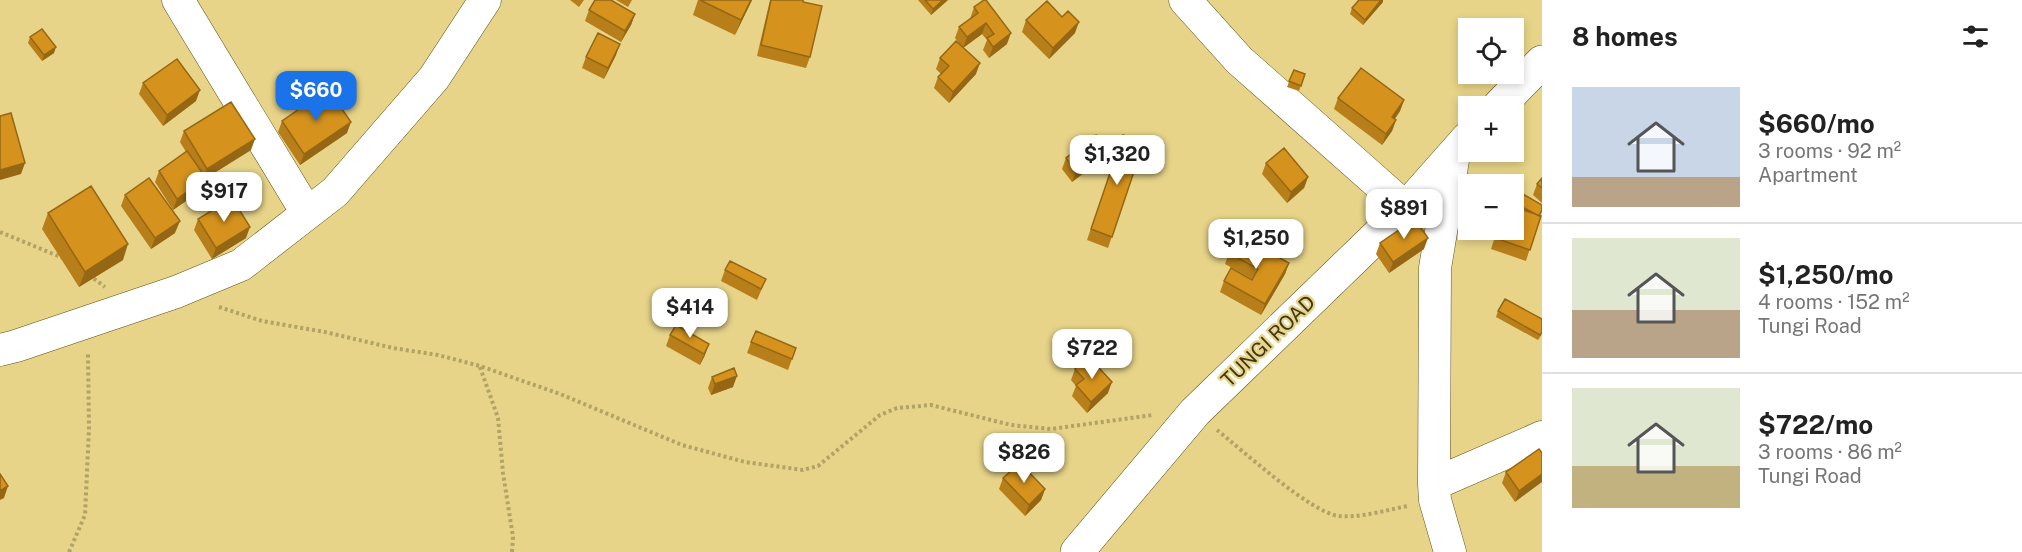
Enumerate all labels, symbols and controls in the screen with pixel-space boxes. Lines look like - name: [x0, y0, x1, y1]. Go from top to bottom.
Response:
- map controls: [1458, 18, 1524, 240]
- button: locate: [1458, 18, 1524, 84]
- icon: filters: [1959, 20, 1992, 53]
- text: 8 homes: [1572, 21, 1678, 52]
- pin: $660: [280, 71, 352, 122]
- text: $660: [290, 78, 342, 102]
- button: +: [1458, 96, 1524, 162]
- text: $660/mo: [1758, 108, 1875, 139]
- icon: home: [1620, 111, 1692, 183]
- pin: $1,320: [1068, 135, 1166, 186]
- text: 3 rooms · 92 m²: [1758, 139, 1901, 163]
- text: $1,320: [1084, 142, 1150, 166]
- text: Apartment: [1758, 163, 1858, 187]
- pin: $917: [188, 172, 260, 223]
- button: −: [1458, 174, 1524, 240]
- text: $917: [200, 179, 248, 203]
- pin: $891: [1368, 189, 1440, 240]
- text: $891: [1380, 196, 1428, 220]
- pin: $1,250: [1207, 219, 1305, 270]
- text: $1,250: [1222, 226, 1290, 250]
- text: $1,250/mo: [1758, 259, 1894, 290]
- icon: home: [1620, 262, 1692, 334]
- pin: $414: [654, 288, 726, 339]
- street label: TUNGI ROAD: [1216, 290, 1320, 392]
- text: 4 rooms · 152 m²: [1758, 290, 1910, 314]
- text: $414: [666, 295, 714, 319]
- text: Tungi Road: [1758, 314, 1862, 338]
- pin: $722: [1056, 329, 1128, 380]
- text: $722: [1066, 336, 1118, 360]
- text: $722/mo: [1758, 409, 1873, 440]
- icon: home: [1620, 412, 1692, 484]
- pin: $826: [988, 433, 1060, 484]
- text: $826: [998, 440, 1050, 464]
- text: 3 rooms · 86 m²: [1758, 440, 1902, 464]
- text: Tungi Road: [1758, 464, 1862, 488]

